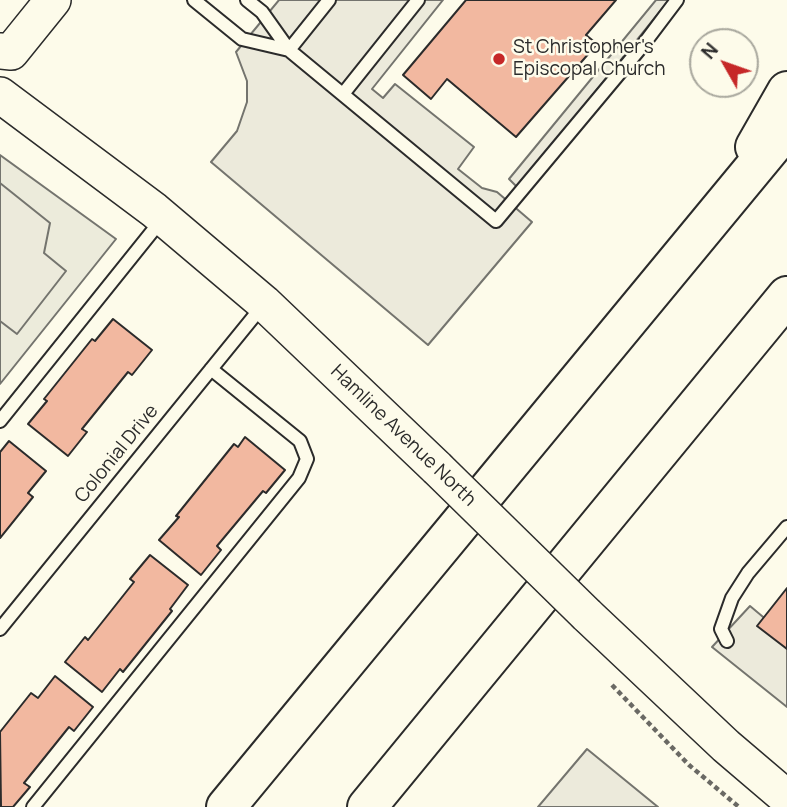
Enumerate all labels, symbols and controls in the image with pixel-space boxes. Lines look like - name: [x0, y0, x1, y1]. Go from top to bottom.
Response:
- north arrow: [689, 28, 759, 98]
- place label: St Christopher's Episcopal Church: [513, 37, 666, 81]
- text: N: [695, 37, 724, 64]
- marker: St Christopher's Episcopal Church: [491, 51, 507, 67]
- street label: Hamline Avenue North: [325, 361, 481, 511]
- street label: Colonial Drive: [71, 400, 163, 508]

